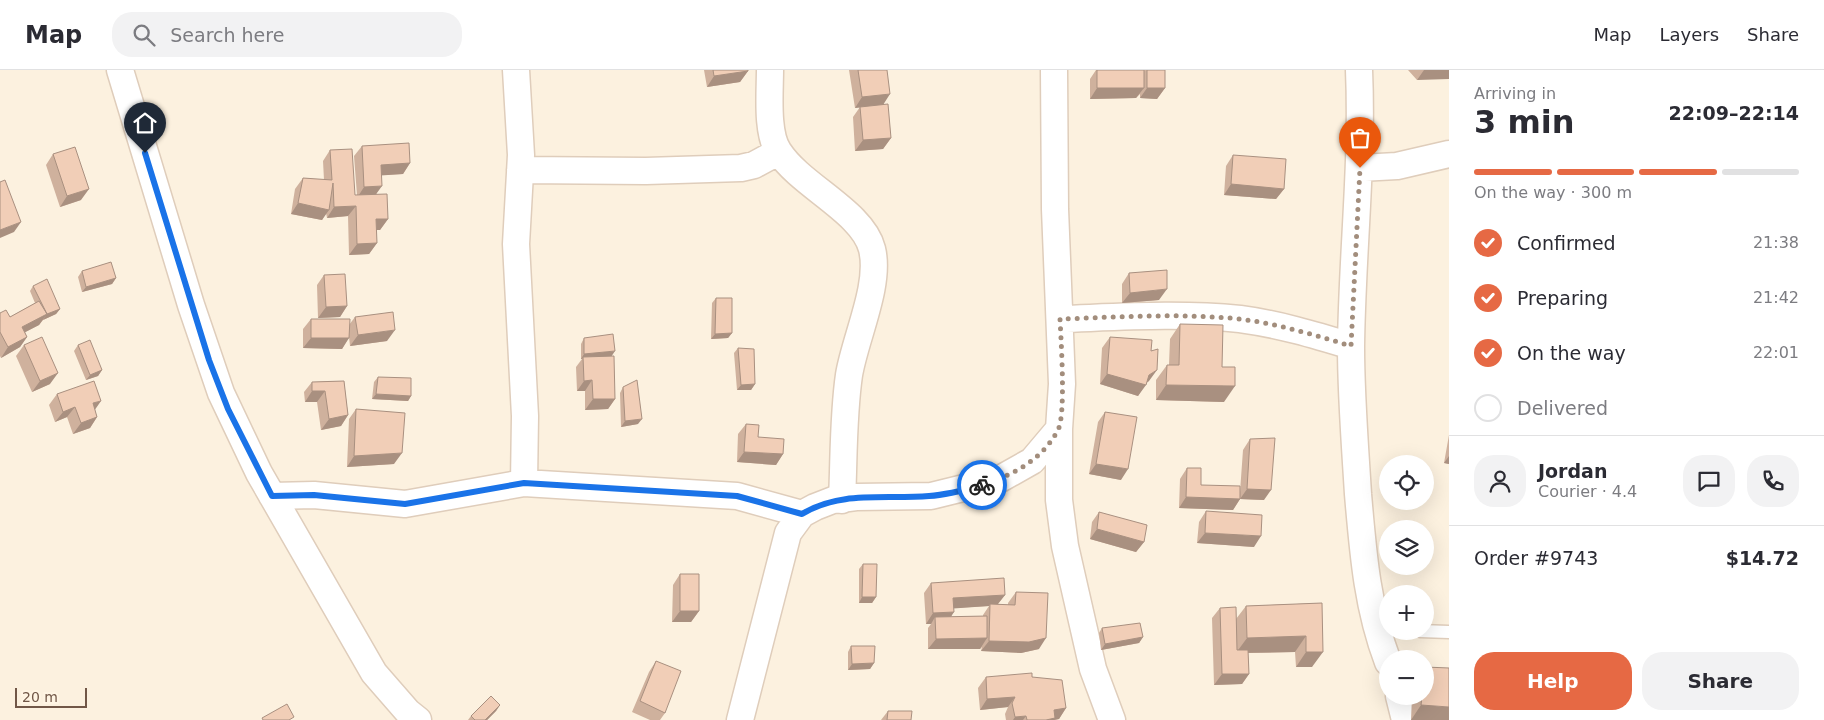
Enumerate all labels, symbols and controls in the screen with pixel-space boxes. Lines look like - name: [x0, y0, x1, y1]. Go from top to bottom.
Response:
- search box: [112, 12, 462, 57]
- text: Map: [25, 21, 82, 49]
- icon: search: [130, 21, 158, 49]
- text: Search here: [170, 24, 284, 46]
- text: Map: [1593, 24, 1631, 45]
- text: Layers: [1659, 24, 1719, 45]
- text: Share: [1747, 24, 1799, 45]
- text: Arriving in: [1474, 84, 1556, 103]
- pin: [124, 102, 166, 153]
- text: 22:09–22:14: [1669, 102, 1799, 124]
- text: 3 min: [1474, 103, 1575, 141]
- icon: home: [131, 109, 159, 137]
- pin: [1339, 117, 1381, 168]
- icon: bag: [1346, 124, 1374, 152]
- text: On the way · 300 m: [1474, 183, 1632, 202]
- icon: check: [1474, 229, 1502, 257]
- text: Confirmed: [1517, 232, 1616, 254]
- text: 21:38: [1753, 233, 1799, 252]
- icon: check: [1474, 284, 1502, 312]
- text: Preparing: [1517, 287, 1608, 309]
- text: 21:42: [1753, 288, 1799, 307]
- icon: check: [1474, 339, 1502, 367]
- text: On the way: [1517, 342, 1626, 364]
- text: 22:01: [1753, 343, 1799, 362]
- text: Delivered: [1517, 397, 1608, 419]
- map controls: [1379, 455, 1434, 705]
- button: locate: [1379, 455, 1434, 510]
- button: person: [1474, 455, 1526, 507]
- button: chat: [1683, 455, 1735, 507]
- button: phone: [1747, 455, 1799, 507]
- courier: [957, 460, 1007, 510]
- text: Jordan: [1538, 460, 1607, 482]
- icon: bike: [968, 471, 996, 499]
- text: Courier · 4.4: [1538, 482, 1637, 501]
- button: layers: [1379, 520, 1434, 575]
- text: Order #9743: [1474, 547, 1598, 569]
- text: $14.72: [1726, 547, 1799, 569]
- button: +: [1379, 585, 1434, 640]
- button: −: [1379, 650, 1434, 705]
- button: Help: [1474, 652, 1632, 710]
- button: Share: [1642, 652, 1799, 710]
- scale bar: [15, 685, 88, 708]
- text: 20 m: [22, 689, 58, 705]

